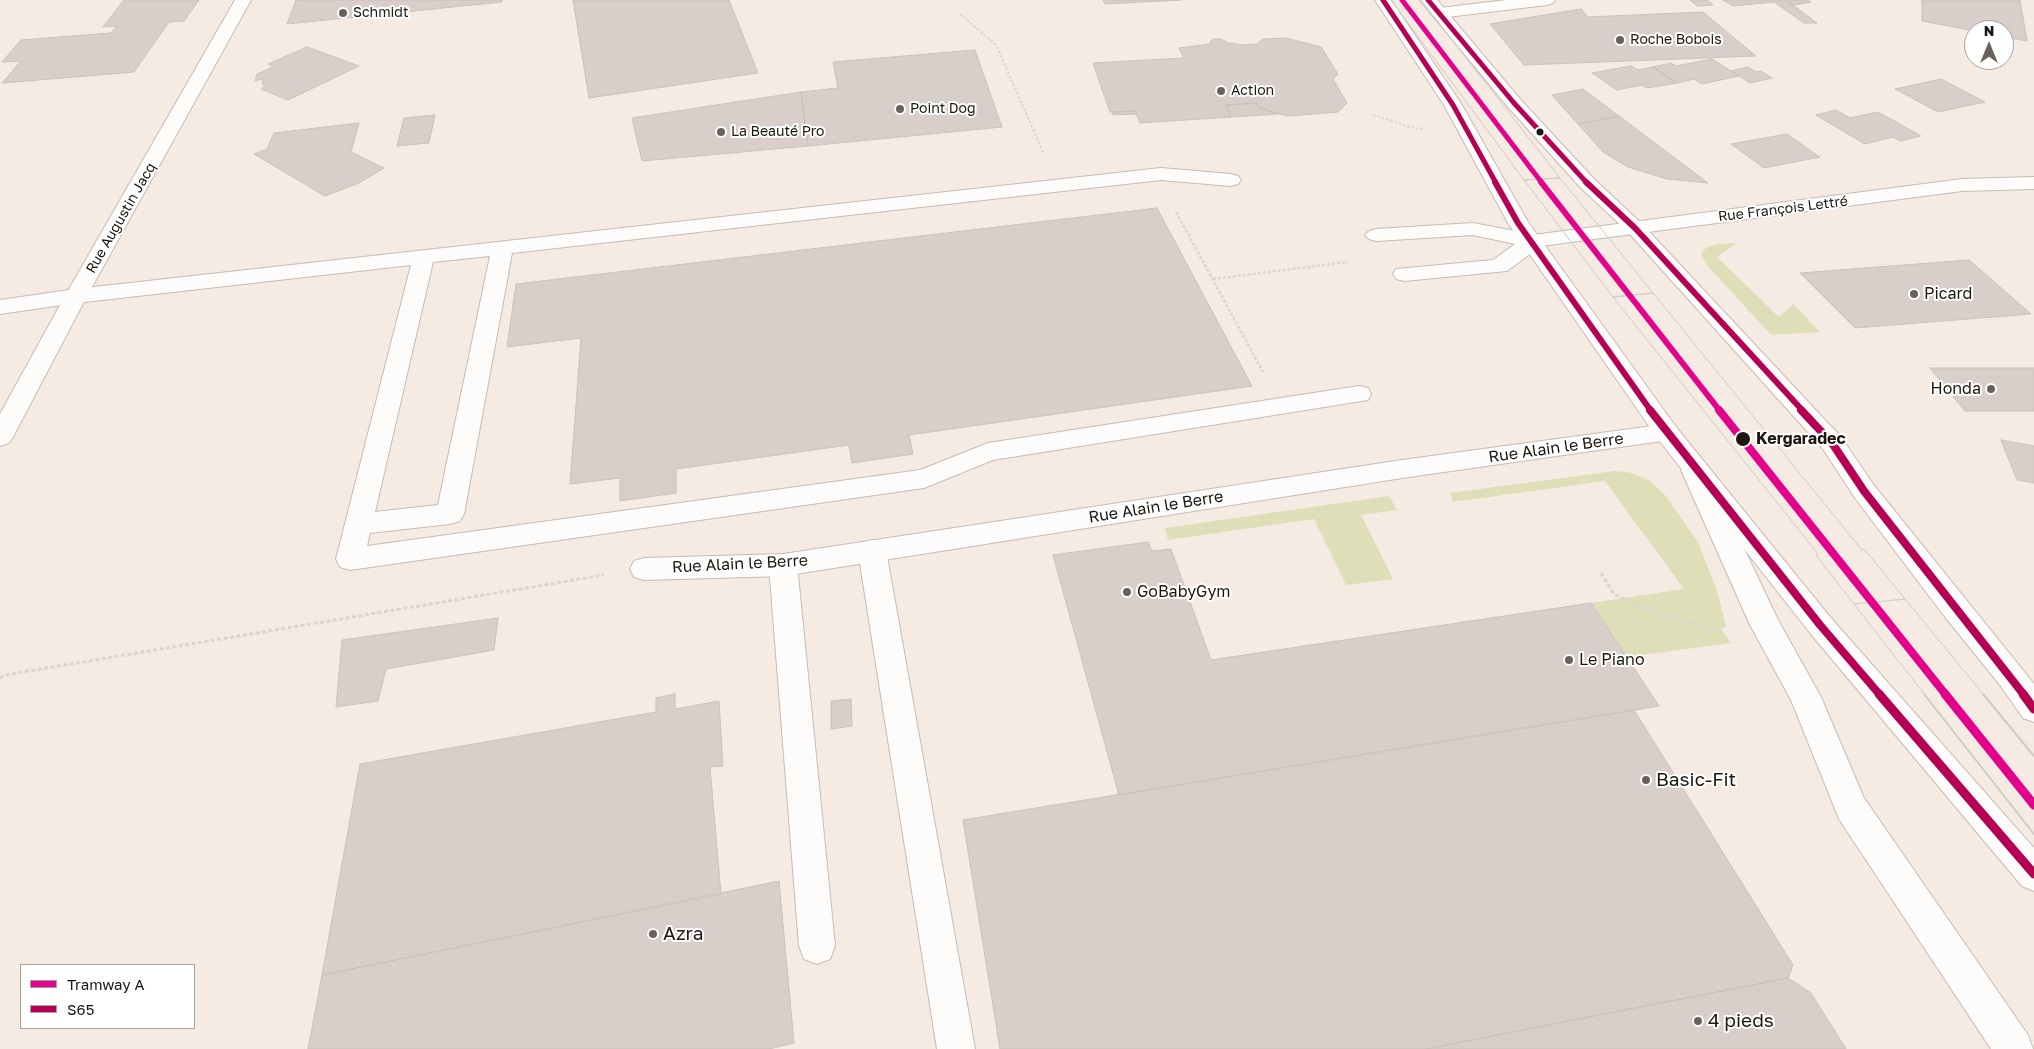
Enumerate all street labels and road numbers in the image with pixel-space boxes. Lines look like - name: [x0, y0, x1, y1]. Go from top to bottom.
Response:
- street label: Rue Augustin Jacq: [83, 160, 159, 276]
- street label: Rue François Lettré: [1717, 193, 1849, 225]
- street label: Rue Alain le Berre: [1487, 429, 1625, 467]
- street label: Rue Alain le Berre: [1087, 487, 1225, 527]
- street label: Rue Alain le Berre: [672, 551, 808, 577]

